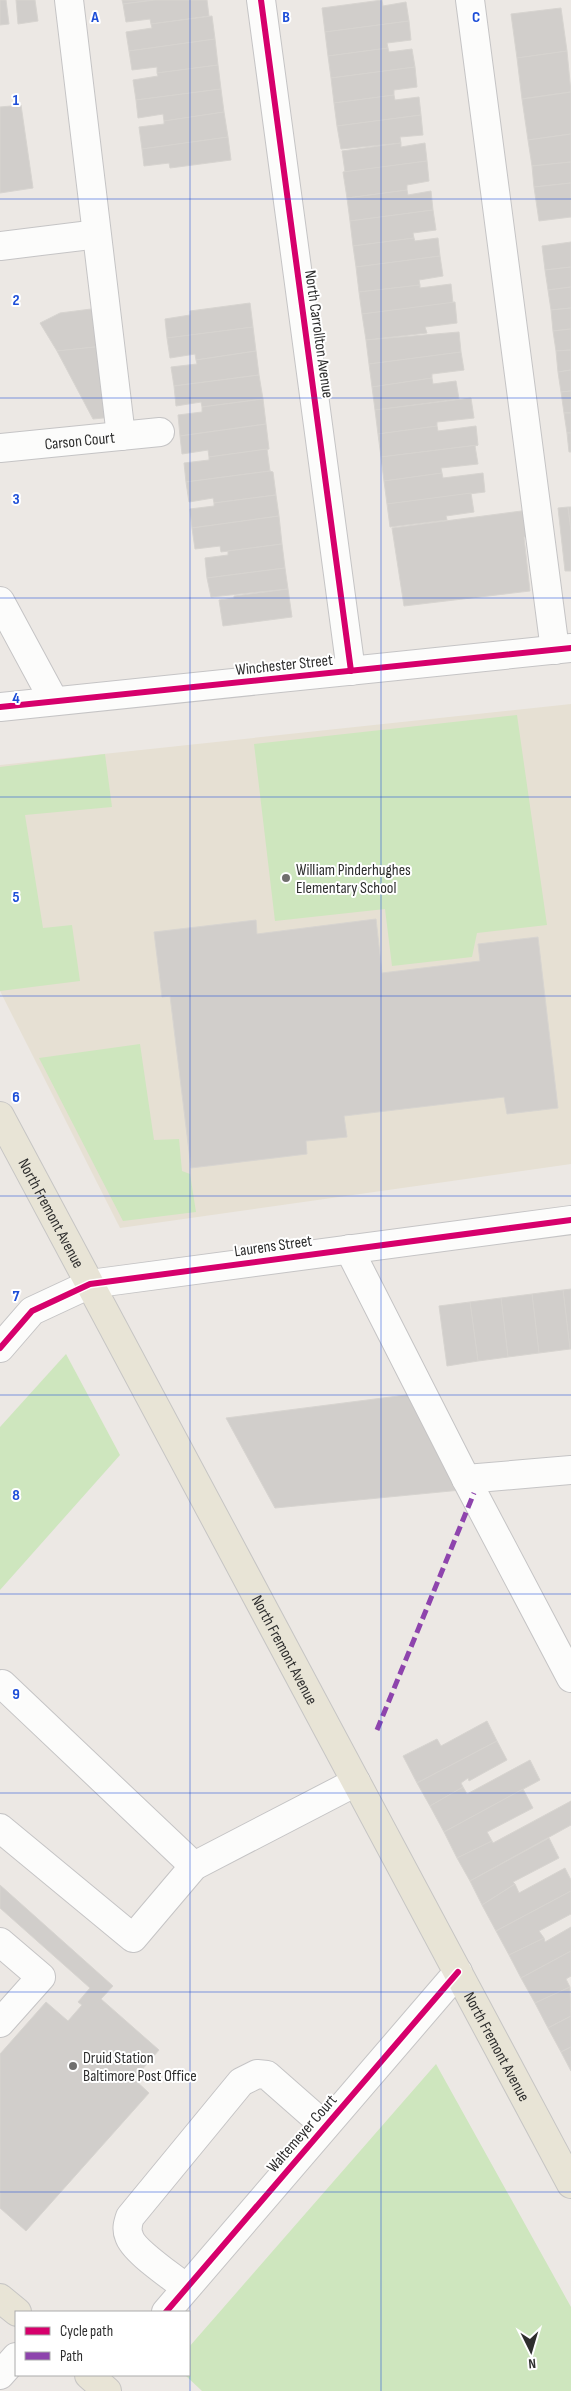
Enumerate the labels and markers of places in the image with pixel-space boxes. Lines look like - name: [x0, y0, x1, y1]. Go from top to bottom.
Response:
- place label: William Pinderhughes Elementary School: [296, 861, 411, 898]
- marker: William Pinderhughes Elementary School: [280, 872, 292, 884]
- place label: Druid Station Baltimore Post Office: [83, 2049, 197, 2086]
- marker: Druid Station Baltimore Post Office: [67, 2060, 79, 2072]

